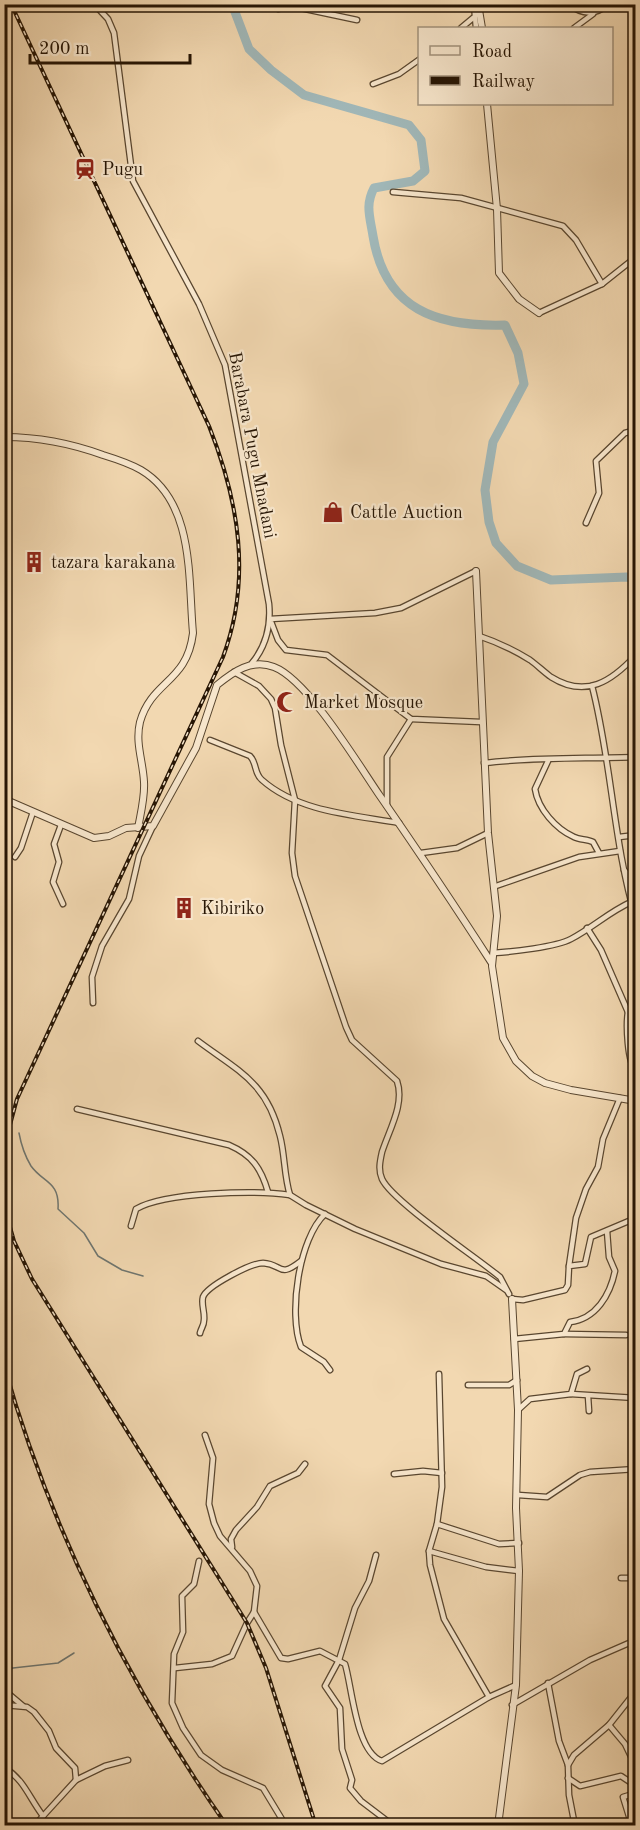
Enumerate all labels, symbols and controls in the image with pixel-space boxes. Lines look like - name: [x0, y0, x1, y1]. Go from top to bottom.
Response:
- scale bar: [30, 27, 190, 65]
- legend: [418, 27, 613, 105]
- text: 200 m: [39, 40, 90, 58]
- text: Road: [472, 43, 512, 61]
- text: Railway: [472, 73, 535, 91]
- station icon: Pugu: [73, 157, 97, 181]
- place label: Pugu: [102, 161, 144, 179]
- street label: Barabara Pugu Mnadani: [225, 350, 279, 540]
- shop icon: Cattle Auction: [321, 500, 345, 524]
- place label: Cattle Auction: [350, 504, 463, 522]
- building icon: tazara karakana: [22, 550, 46, 574]
- place label: tazara karakana: [51, 554, 176, 572]
- mosque icon: Market Mosque: [275, 690, 299, 714]
- place label: Market Mosque: [304, 694, 423, 712]
- building icon: Kibiriko: [172, 896, 196, 920]
- place label: Kibiriko: [201, 900, 264, 918]

